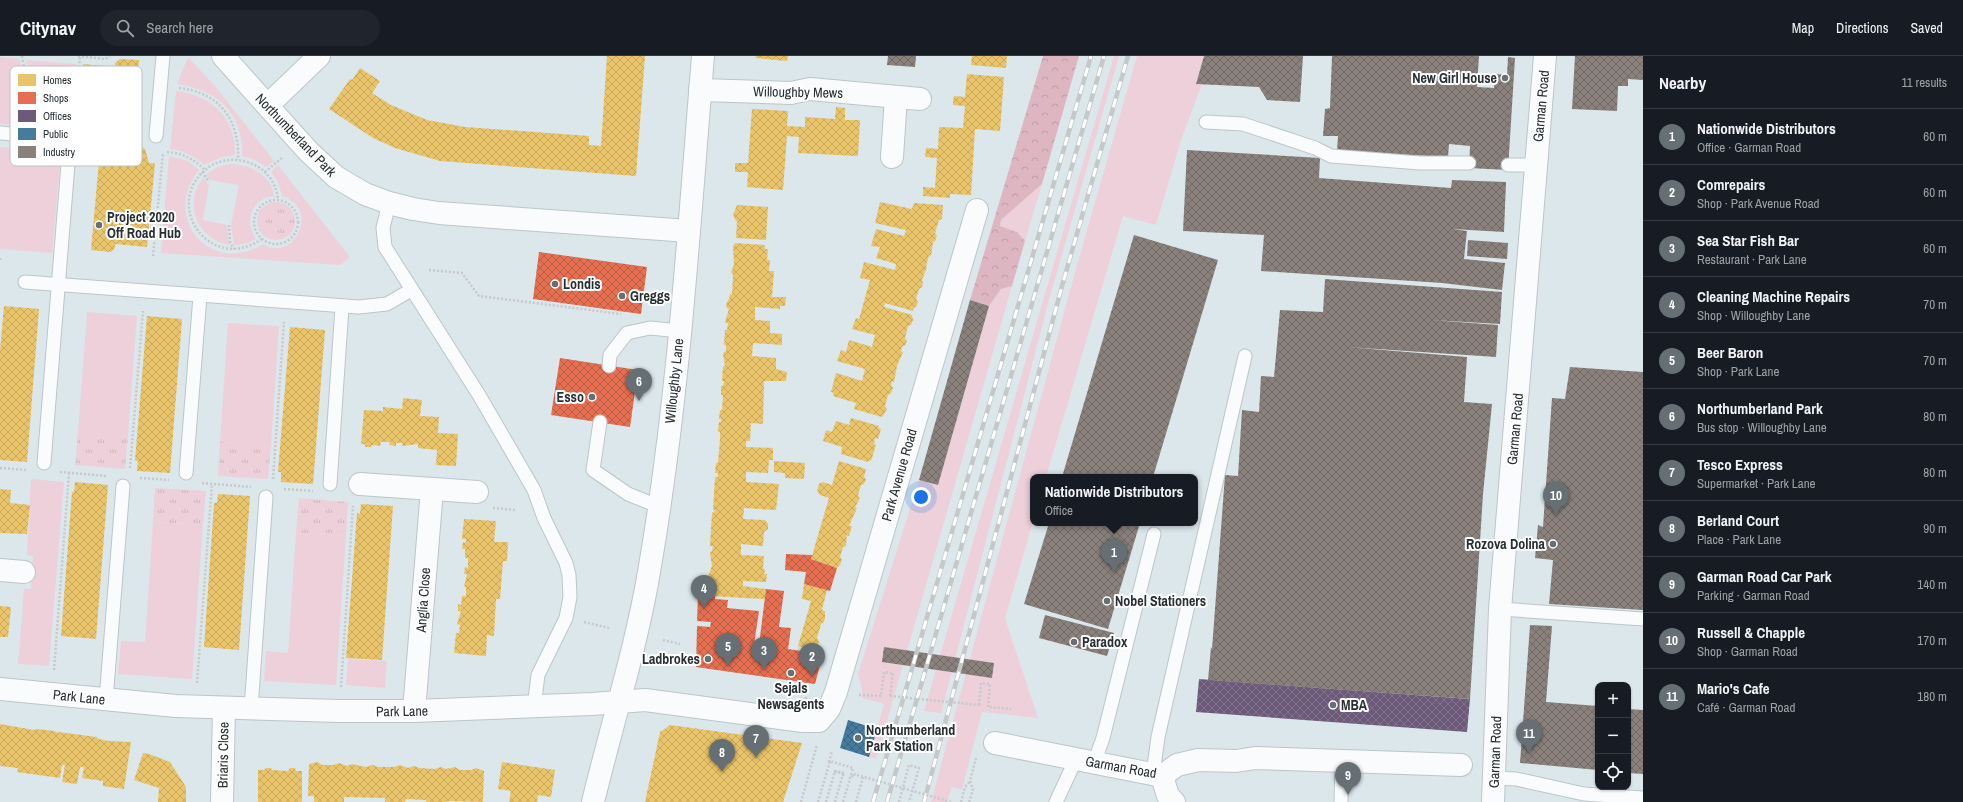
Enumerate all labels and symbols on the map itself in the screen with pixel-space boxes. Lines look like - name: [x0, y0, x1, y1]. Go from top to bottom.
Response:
- legend: [10, 66, 142, 166]
- place label: New Girl House: [1412, 69, 1497, 87]
- street label: Garman Road: [1529, 69, 1553, 143]
- text: Homes: [43, 73, 72, 87]
- marker: New Girl House: [1500, 73, 1510, 83]
- street label: Willoughby Mews: [753, 82, 843, 102]
- street label: Northumberland Park: [252, 90, 341, 181]
- text: Shops: [43, 91, 69, 105]
- text: Offices: [43, 109, 72, 123]
- text: Public: [43, 127, 69, 141]
- text: Industry: [43, 145, 76, 159]
- place label: Project 2020 Off Road Hub: [107, 208, 181, 242]
- marker: Project 2020 Off Road Hub: [94, 220, 104, 230]
- place label: Londis: [563, 275, 601, 293]
- marker: Londis: [550, 279, 560, 289]
- place label: Greggs: [630, 287, 670, 305]
- marker: Greggs: [617, 291, 627, 301]
- street label: Willoughby Lane: [661, 338, 687, 424]
- pin: 6: [626, 368, 652, 401]
- place label: Esso: [557, 388, 584, 406]
- marker: Esso: [587, 392, 597, 402]
- street label: Garman Road: [1503, 392, 1527, 466]
- street label: Park Avenue Road: [877, 427, 921, 523]
- pin: 10: [1543, 482, 1569, 515]
- your location: [911, 487, 931, 507]
- place label: Rozova Dolina: [1466, 535, 1546, 553]
- pin: 1: [1101, 539, 1127, 572]
- marker: Rozova Dolina: [1548, 539, 1558, 549]
- street label: Anglia Close: [412, 567, 434, 634]
- pin: 4: [691, 575, 717, 608]
- place label: Nobel Stationers: [1115, 592, 1206, 610]
- marker: Nobel Stationers: [1102, 596, 1112, 606]
- pin: 5: [715, 633, 741, 666]
- place label: Paradox: [1082, 633, 1128, 651]
- pin: 3: [751, 637, 777, 670]
- marker: Paradox: [1069, 637, 1079, 647]
- pin: 2: [799, 643, 825, 676]
- place label: Ladbrokes: [642, 650, 700, 668]
- marker: Ladbrokes: [703, 654, 713, 664]
- marker: Sejals Newsagents: [786, 668, 796, 678]
- place label: Sejals Newsagents: [758, 679, 825, 713]
- street label: Park Lane: [52, 685, 106, 709]
- place label: MBA: [1341, 696, 1368, 714]
- marker: MBA: [1328, 700, 1338, 710]
- street label: Park Lane: [376, 702, 428, 720]
- street label: Garman Road: [1485, 716, 1505, 788]
- pin: 11: [1516, 720, 1542, 753]
- place label: Northumberland Park Station: [866, 721, 955, 755]
- street label: Briaris Close: [213, 722, 233, 788]
- pin: 7: [743, 725, 769, 758]
- marker: Northumberland Park Station: [853, 733, 863, 743]
- pin: 8: [709, 739, 735, 772]
- street label: Garman Road: [1084, 752, 1158, 782]
- pin: 9: [1335, 762, 1361, 795]

